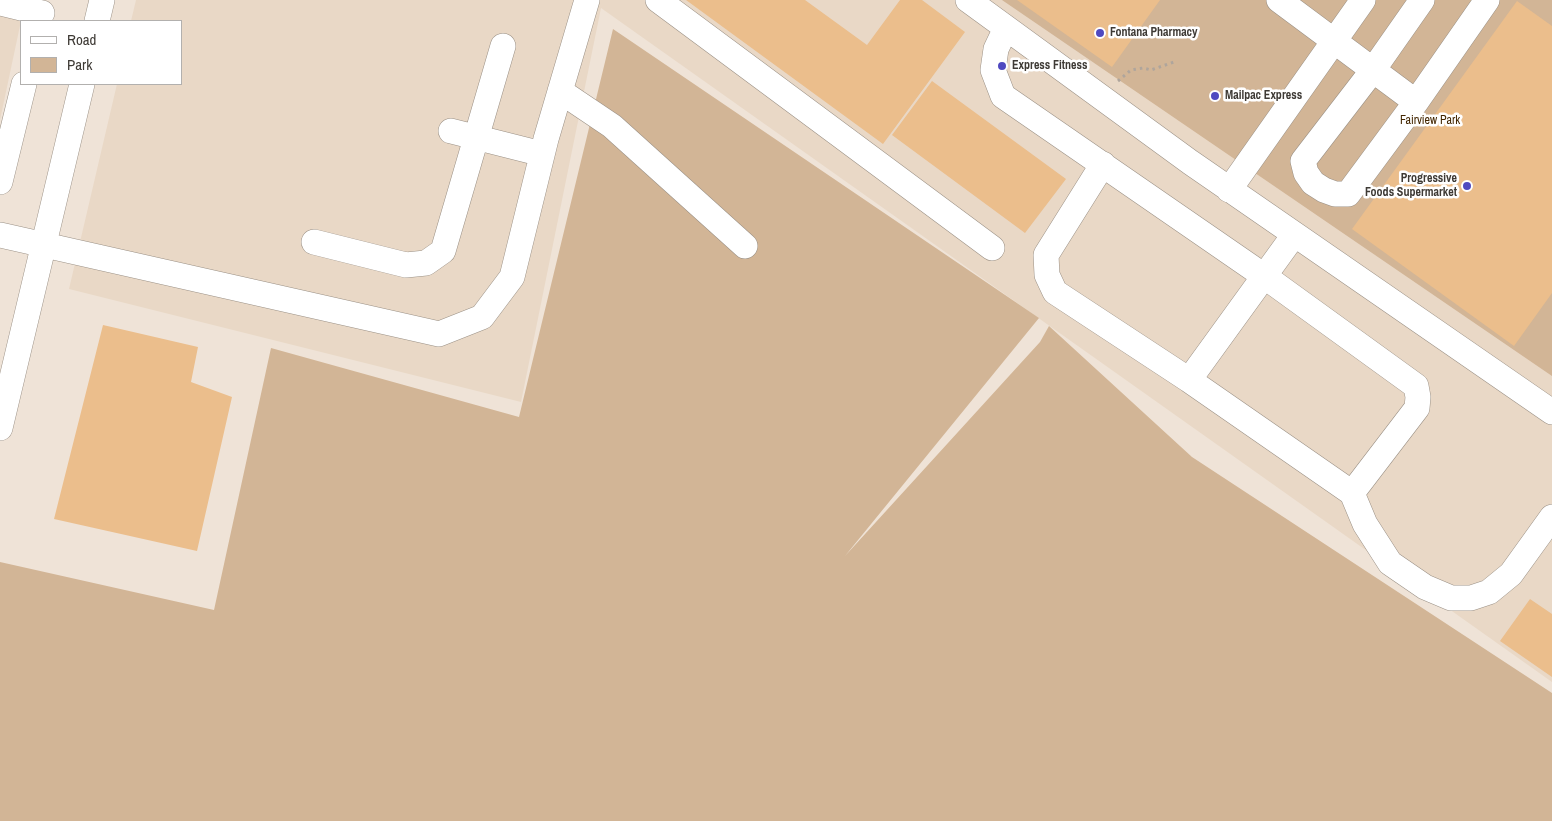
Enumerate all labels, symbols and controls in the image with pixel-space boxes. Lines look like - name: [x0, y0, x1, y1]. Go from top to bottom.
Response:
- legend: [20, 20, 182, 85]
- place label: Fontana Pharmacy: [1110, 26, 1198, 40]
- marker: Fontana Pharmacy: [1094, 27, 1106, 39]
- text: Road: [67, 29, 96, 50]
- text: Park: [67, 54, 92, 75]
- place label: Express Fitness: [1012, 59, 1087, 73]
- marker: Express Fitness: [996, 60, 1008, 72]
- place label: Mailpac Express: [1225, 89, 1302, 103]
- marker: Mailpac Express: [1209, 90, 1221, 102]
- park label: Fairview Park: [1400, 114, 1460, 128]
- place label: Progressive Foods Supermarket: [1365, 172, 1457, 200]
- marker: Progressive Foods Supermarket: [1461, 180, 1473, 192]

